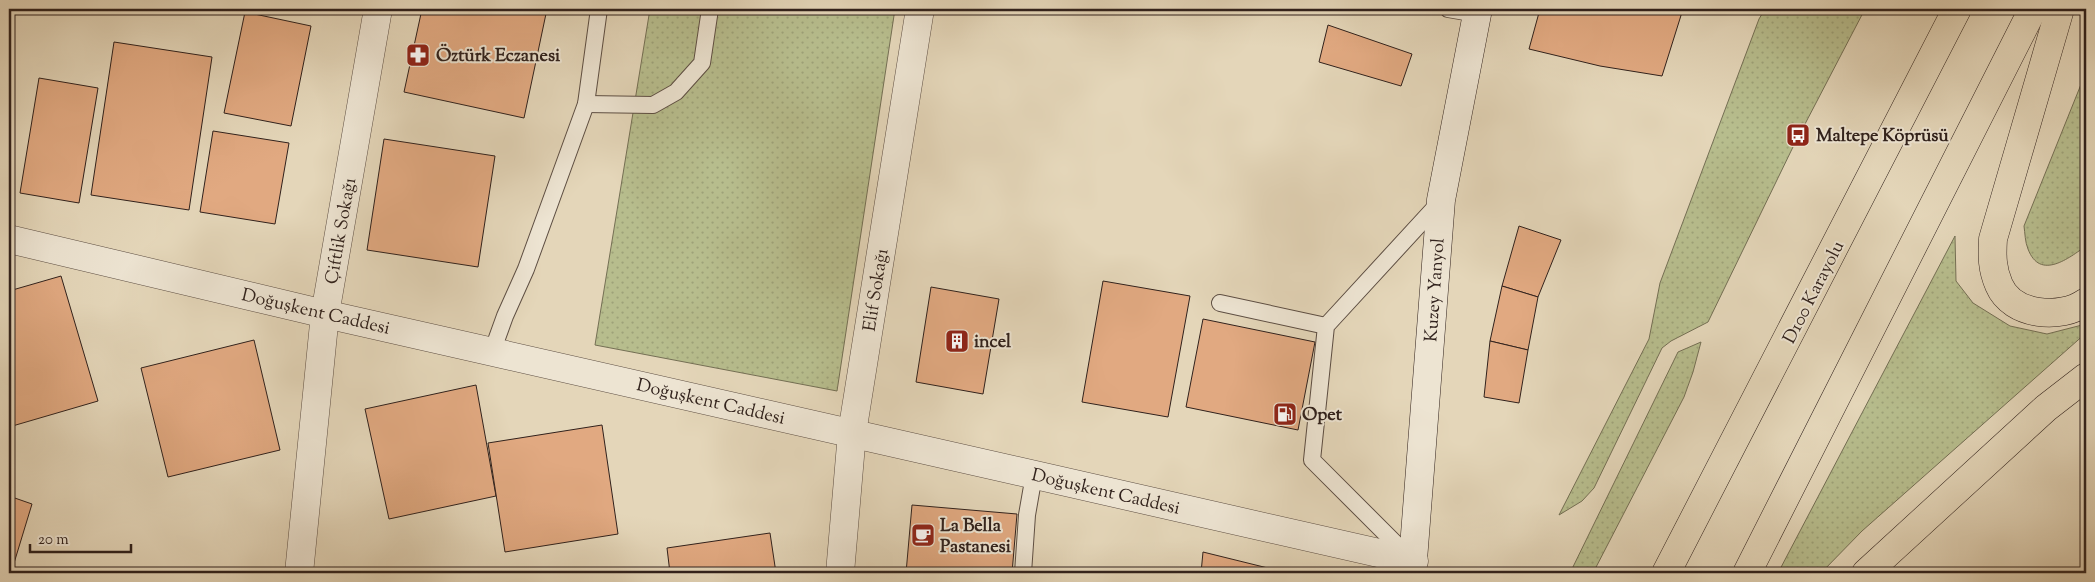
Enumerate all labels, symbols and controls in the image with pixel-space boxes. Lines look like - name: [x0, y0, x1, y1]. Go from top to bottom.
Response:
- pharmacy icon: Öztürk Eczanesi: [405, 42, 431, 68]
- place label: Öztürk Eczanesi: [436, 43, 561, 70]
- bus stop icon: Maltepe Köprüsü: [1785, 122, 1811, 148]
- place label: Maltepe Köprüsü: [1816, 124, 1949, 150]
- street label: Çiftlik Sokağı: [320, 176, 364, 287]
- street label: Kuzey Yanyol: [1419, 237, 1453, 343]
- street label: D100 Karayolu: [1778, 237, 1852, 349]
- street label: Elif Sokağı: [858, 247, 896, 333]
- street label: Doğuşkent Caddesi: [239, 283, 392, 343]
- building icon: incel: [944, 328, 970, 354]
- place label: incel: [974, 330, 1012, 356]
- street label: Doğuşkent Caddesi: [634, 373, 787, 433]
- fuel station icon: Opet: [1272, 401, 1298, 427]
- place label: Opet: [1302, 403, 1343, 429]
- street label: Doğuşkent Caddesi: [1029, 463, 1182, 523]
- place label: La Bella Pastanesi: [940, 514, 1012, 561]
- scale bar: [30, 522, 131, 554]
- cafe icon: La Bella Pastanesi: [910, 522, 936, 548]
- text: 20 m: [38, 530, 69, 551]

